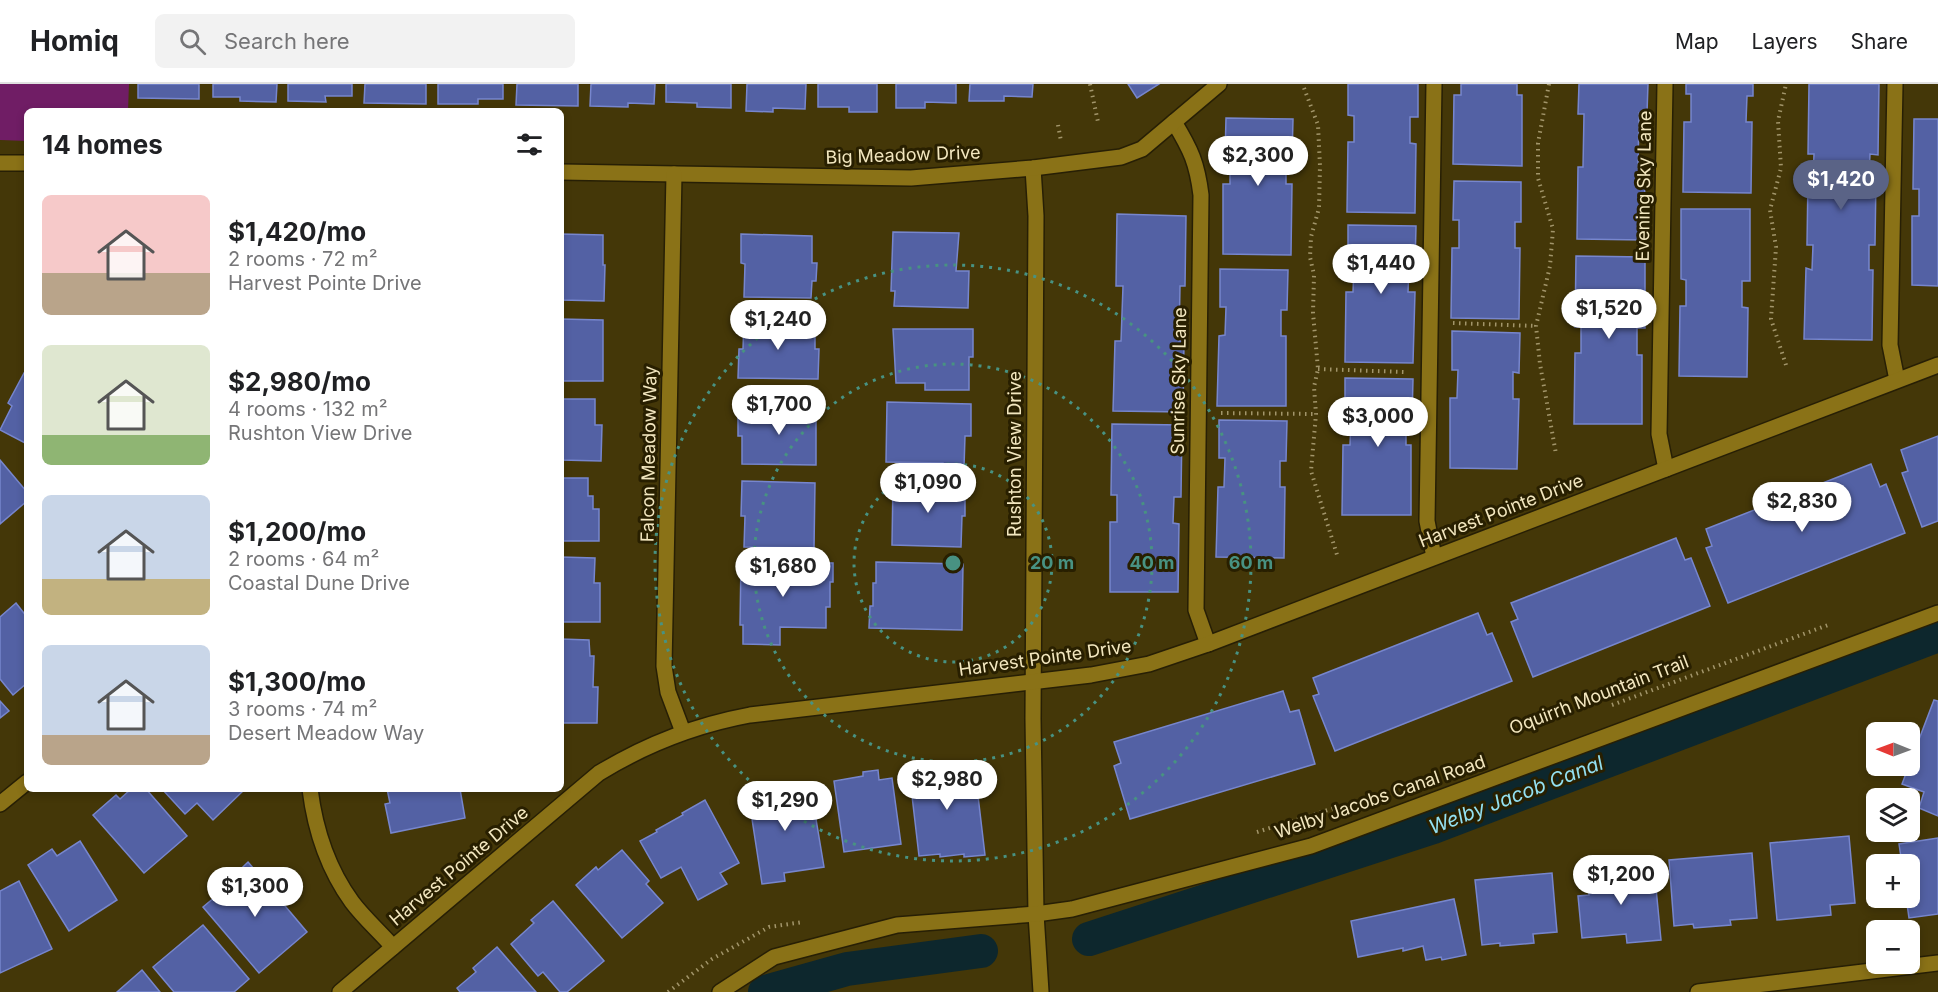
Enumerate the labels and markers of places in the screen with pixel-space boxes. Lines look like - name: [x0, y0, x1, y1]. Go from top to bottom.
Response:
- pin: $2,300: [1209, 136, 1307, 187]
- pin: $1,420: [1792, 160, 1890, 211]
- pin: $1,440: [1332, 244, 1430, 295]
- pin: $1,520: [1560, 289, 1658, 340]
- pin: $1,240: [729, 300, 827, 351]
- pin: $1,700: [730, 385, 828, 436]
- pin: $3,000: [1329, 397, 1427, 448]
- pin: $1,090: [879, 463, 977, 514]
- pin: $2,830: [1753, 482, 1851, 533]
- pin: $1,680: [734, 547, 832, 598]
- centre of rings: [943, 553, 963, 573]
- pin: $2,980: [898, 760, 996, 811]
- pin: $1,290: [736, 781, 834, 832]
- pin: $1,200: [1572, 855, 1670, 906]
- pin: $1,300: [206, 867, 304, 918]

